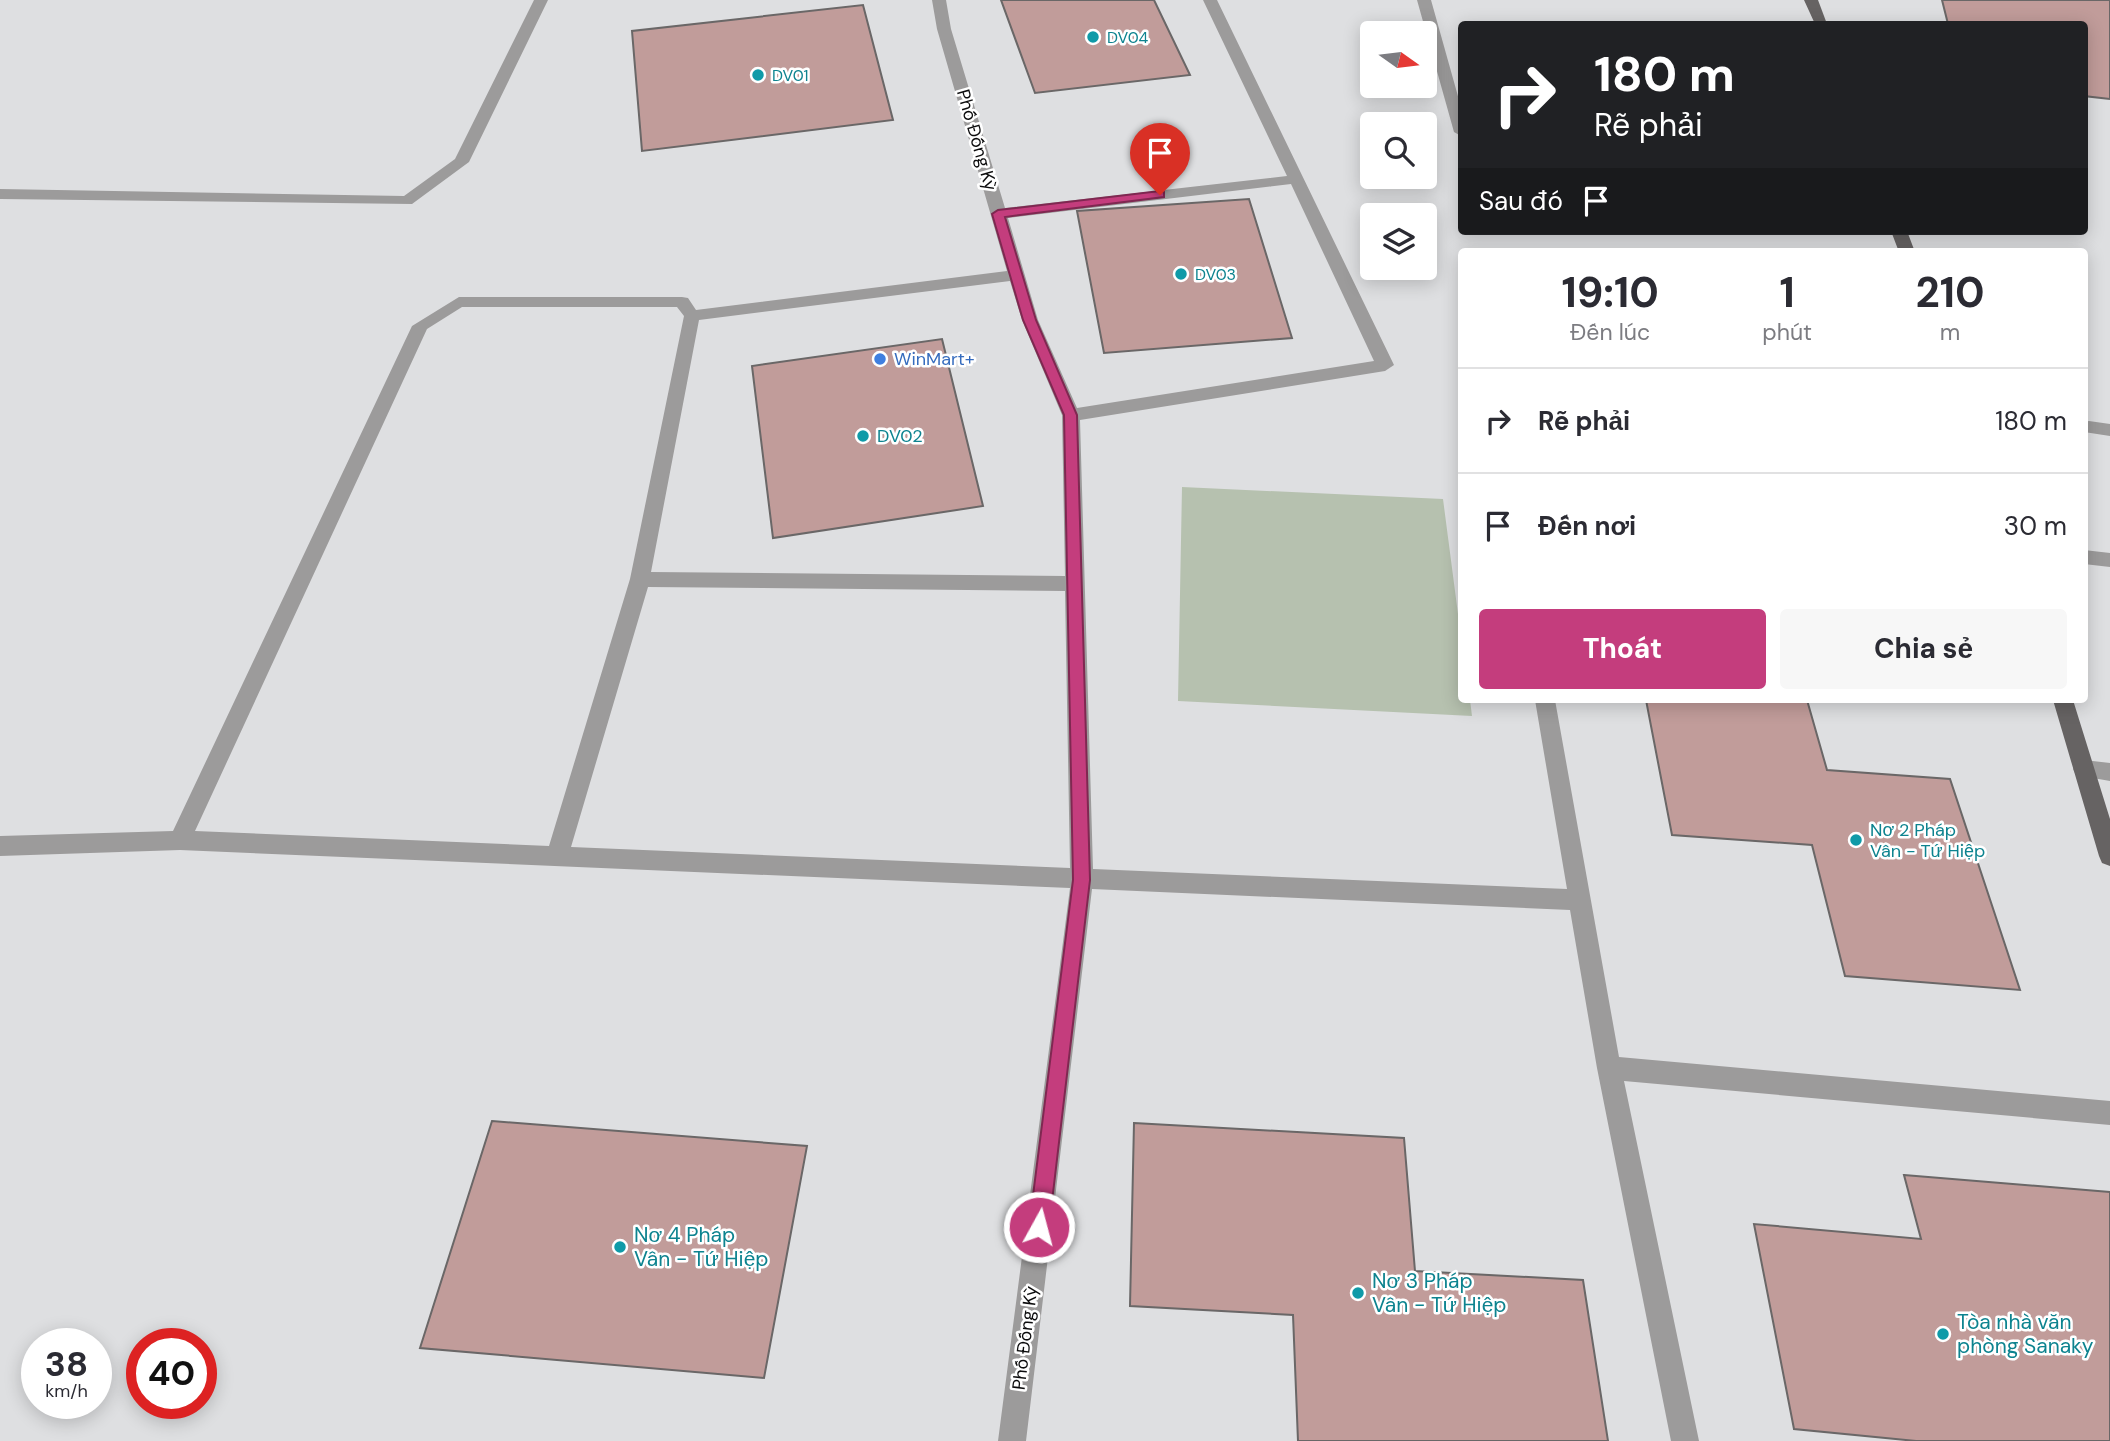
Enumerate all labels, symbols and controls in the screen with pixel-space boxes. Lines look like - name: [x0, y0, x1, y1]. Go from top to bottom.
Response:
- north arrow: [1360, 21, 1437, 98]
- map controls: [1360, 21, 1437, 280]
- place label: DV04: [1107, 27, 1149, 48]
- marker: DV04: [1085, 29, 1101, 45]
- text: 180 m: [1594, 42, 1735, 106]
- icon: right: [1479, 49, 1570, 140]
- place label: DV01: [772, 65, 809, 86]
- marker: DV01: [750, 67, 766, 83]
- street label: Phố Đống Kỳ: [951, 86, 1003, 194]
- text: Rẽ phải: [1594, 104, 1703, 146]
- button: search: [1360, 112, 1437, 189]
- pin: [1130, 123, 1190, 195]
- icon: arrive: [1141, 134, 1179, 172]
- icon: arrive: [1577, 182, 1615, 220]
- text: Sau đó: [1479, 184, 1563, 218]
- button: layers: [1360, 203, 1437, 280]
- place label: DV03: [1195, 264, 1236, 285]
- text: 19:10: [1561, 265, 1659, 320]
- text: 1: [1780, 265, 1795, 320]
- text: 210: [1915, 265, 1985, 320]
- marker: DV03: [1173, 266, 1189, 282]
- text: Đến lúc: [1570, 317, 1650, 347]
- text: phút: [1762, 317, 1812, 347]
- text: m: [1940, 317, 1960, 347]
- place label: WinMart+: [894, 347, 975, 371]
- marker: WinMart+: [872, 351, 888, 367]
- icon: right: [1479, 402, 1517, 440]
- text: Rẽ phải: [1538, 404, 1630, 438]
- text: 180 m: [1995, 404, 2067, 438]
- place label: DV02: [877, 424, 923, 448]
- marker: DV02: [855, 428, 871, 444]
- icon: arrive: [1479, 507, 1517, 545]
- text: Đến nơi: [1538, 509, 1636, 543]
- text: 30 m: [2004, 509, 2067, 543]
- button: Thoát: [1479, 609, 1766, 689]
- button: Chia sẻ: [1780, 609, 2067, 689]
- place label: Nơ 2 Pháp Vân - Tứ Hiệp: [1870, 818, 1985, 863]
- marker: Nơ 2 Pháp Vân - Tứ Hiệp: [1848, 832, 1864, 848]
- position arrow: [1002, 1190, 1076, 1264]
- place label: Nơ 4 Pháp Vân - Tứ Hiệp: [634, 1221, 768, 1273]
- marker: Nơ 4 Pháp Vân - Tứ Hiệp: [612, 1239, 628, 1255]
- place label: Nơ 3 Pháp Vân - Tứ Hiệp: [1372, 1267, 1506, 1319]
- street label: Phố Đống Kỳ: [1007, 1285, 1043, 1391]
- marker: Nơ 3 Pháp Vân - Tứ Hiệp: [1350, 1285, 1366, 1301]
- place label: Tòa nhà văn phòng Sanaky: [1957, 1308, 2094, 1360]
- marker: Tòa nhà văn phòng Sanaky: [1935, 1326, 1951, 1342]
- speed limit sign: 40: [126, 1328, 217, 1419]
- text: 38: [45, 1341, 88, 1387]
- text: km/h: [45, 1379, 88, 1403]

